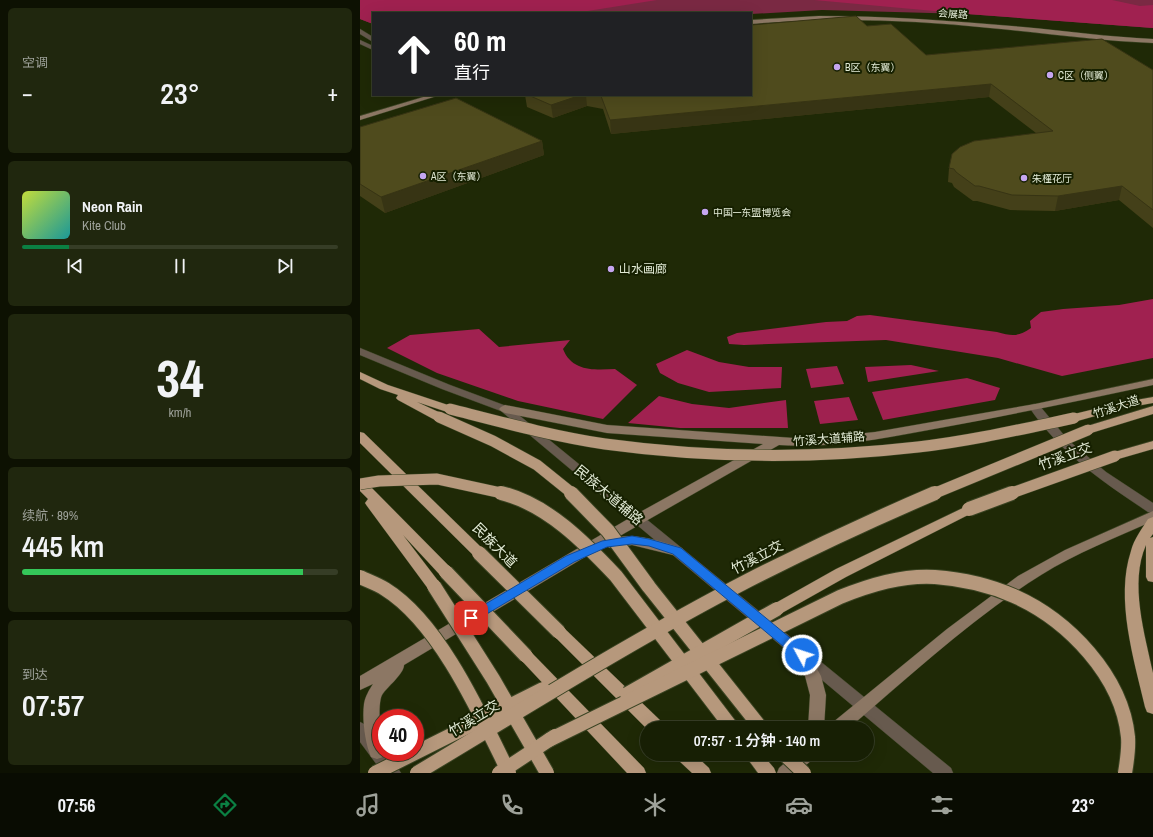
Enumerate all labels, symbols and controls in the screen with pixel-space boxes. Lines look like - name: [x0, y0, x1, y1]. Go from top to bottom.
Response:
- street label: 会展路: [938, 6, 968, 22]
- text: 60 m: [454, 22, 506, 60]
- icon: ahead: [388, 28, 440, 80]
- text: 空调: [22, 54, 48, 71]
- text: 直行: [454, 60, 490, 85]
- place label: B区（东翼）: [845, 61, 900, 74]
- marker: B区（东翼）: [832, 62, 842, 72]
- place label: C区（侧翼）: [1058, 69, 1114, 82]
- marker: C区（侧翼）: [1045, 70, 1055, 80]
- text: 23°: [160, 73, 200, 113]
- text: −: [22, 78, 33, 108]
- text: +: [327, 78, 338, 108]
- place label: A区（东翼）: [430, 170, 486, 183]
- marker: A区（东翼）: [418, 171, 428, 181]
- place label: 朱槿花厅: [1032, 172, 1072, 185]
- marker: 朱槿花厅: [1019, 173, 1029, 183]
- text: Neon Rain: [82, 196, 143, 217]
- place label: 中国—东盟博览会: [713, 206, 791, 219]
- marker: 中国—东盟博览会: [700, 207, 710, 217]
- text: Kite Club: [82, 217, 126, 234]
- icon: previous: [64, 255, 86, 277]
- icon: pause: [169, 255, 191, 277]
- icon: next: [274, 255, 296, 277]
- place label: 山水画廊: [619, 261, 667, 277]
- marker: 山水画廊: [606, 264, 616, 274]
- text: 34: [156, 343, 204, 413]
- street label: 竹溪大道: [1091, 392, 1141, 422]
- text: km/h: [168, 404, 192, 421]
- street label: 竹溪大道辅路: [793, 429, 865, 449]
- street label: 竹溪立交: [1036, 438, 1094, 474]
- street label: 民族大道辅路: [571, 461, 647, 529]
- text: 续航 · 89%: [22, 507, 78, 524]
- street label: 民族大道: [469, 519, 521, 571]
- text: 445 km: [22, 526, 104, 566]
- street label: 竹溪立交: [728, 536, 786, 578]
- pin: [454, 601, 488, 635]
- icon: arrive: [460, 607, 482, 629]
- position arrow: [781, 634, 823, 676]
- text: 到达: [22, 666, 48, 683]
- text: 07:57: [22, 685, 84, 725]
- street label: 竹溪立交: [445, 696, 503, 740]
- speed limit sign: 40: [372, 709, 424, 761]
- text: 07:57 · 1 分钟 · 140 m: [694, 730, 820, 751]
- icon: directions: [211, 791, 239, 819]
- icon: music: [354, 791, 382, 819]
- icon: phone: [498, 791, 526, 819]
- icon: climate: [641, 791, 669, 819]
- icon: car: [785, 791, 813, 819]
- icon: filters: [928, 791, 956, 819]
- text: 07:56: [58, 793, 95, 818]
- text: 23°: [1072, 793, 1095, 818]

